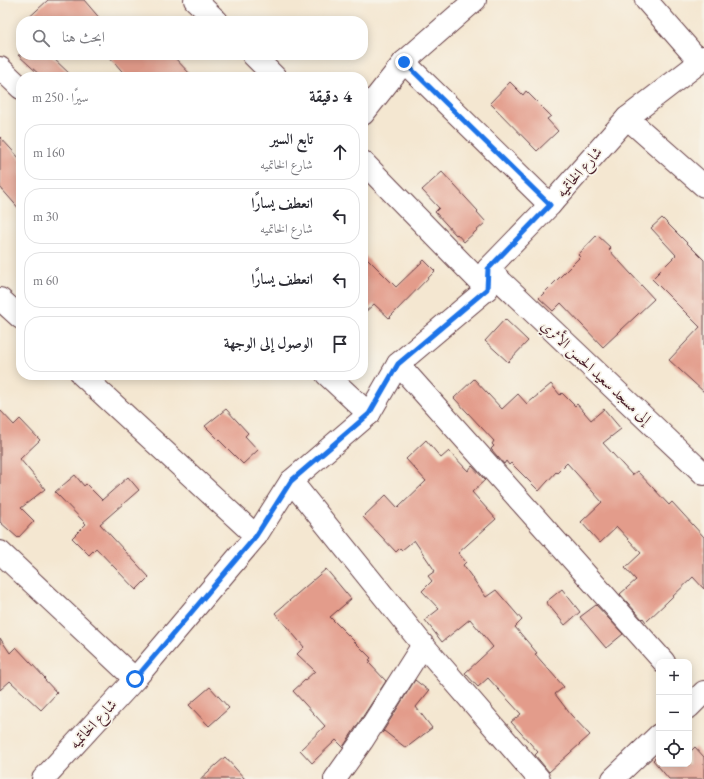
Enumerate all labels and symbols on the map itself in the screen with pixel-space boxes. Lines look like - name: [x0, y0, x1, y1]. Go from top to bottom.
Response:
- route end: [395, 53, 413, 71]
- street label: شارع الخاتميه: [551, 142, 609, 204]
- street label: إلى مسجد سعيد الحسن الأثري: [535, 315, 657, 431]
- route start: [126, 670, 144, 688]
- street label: شارع الخاتميه: [65, 695, 123, 755]

